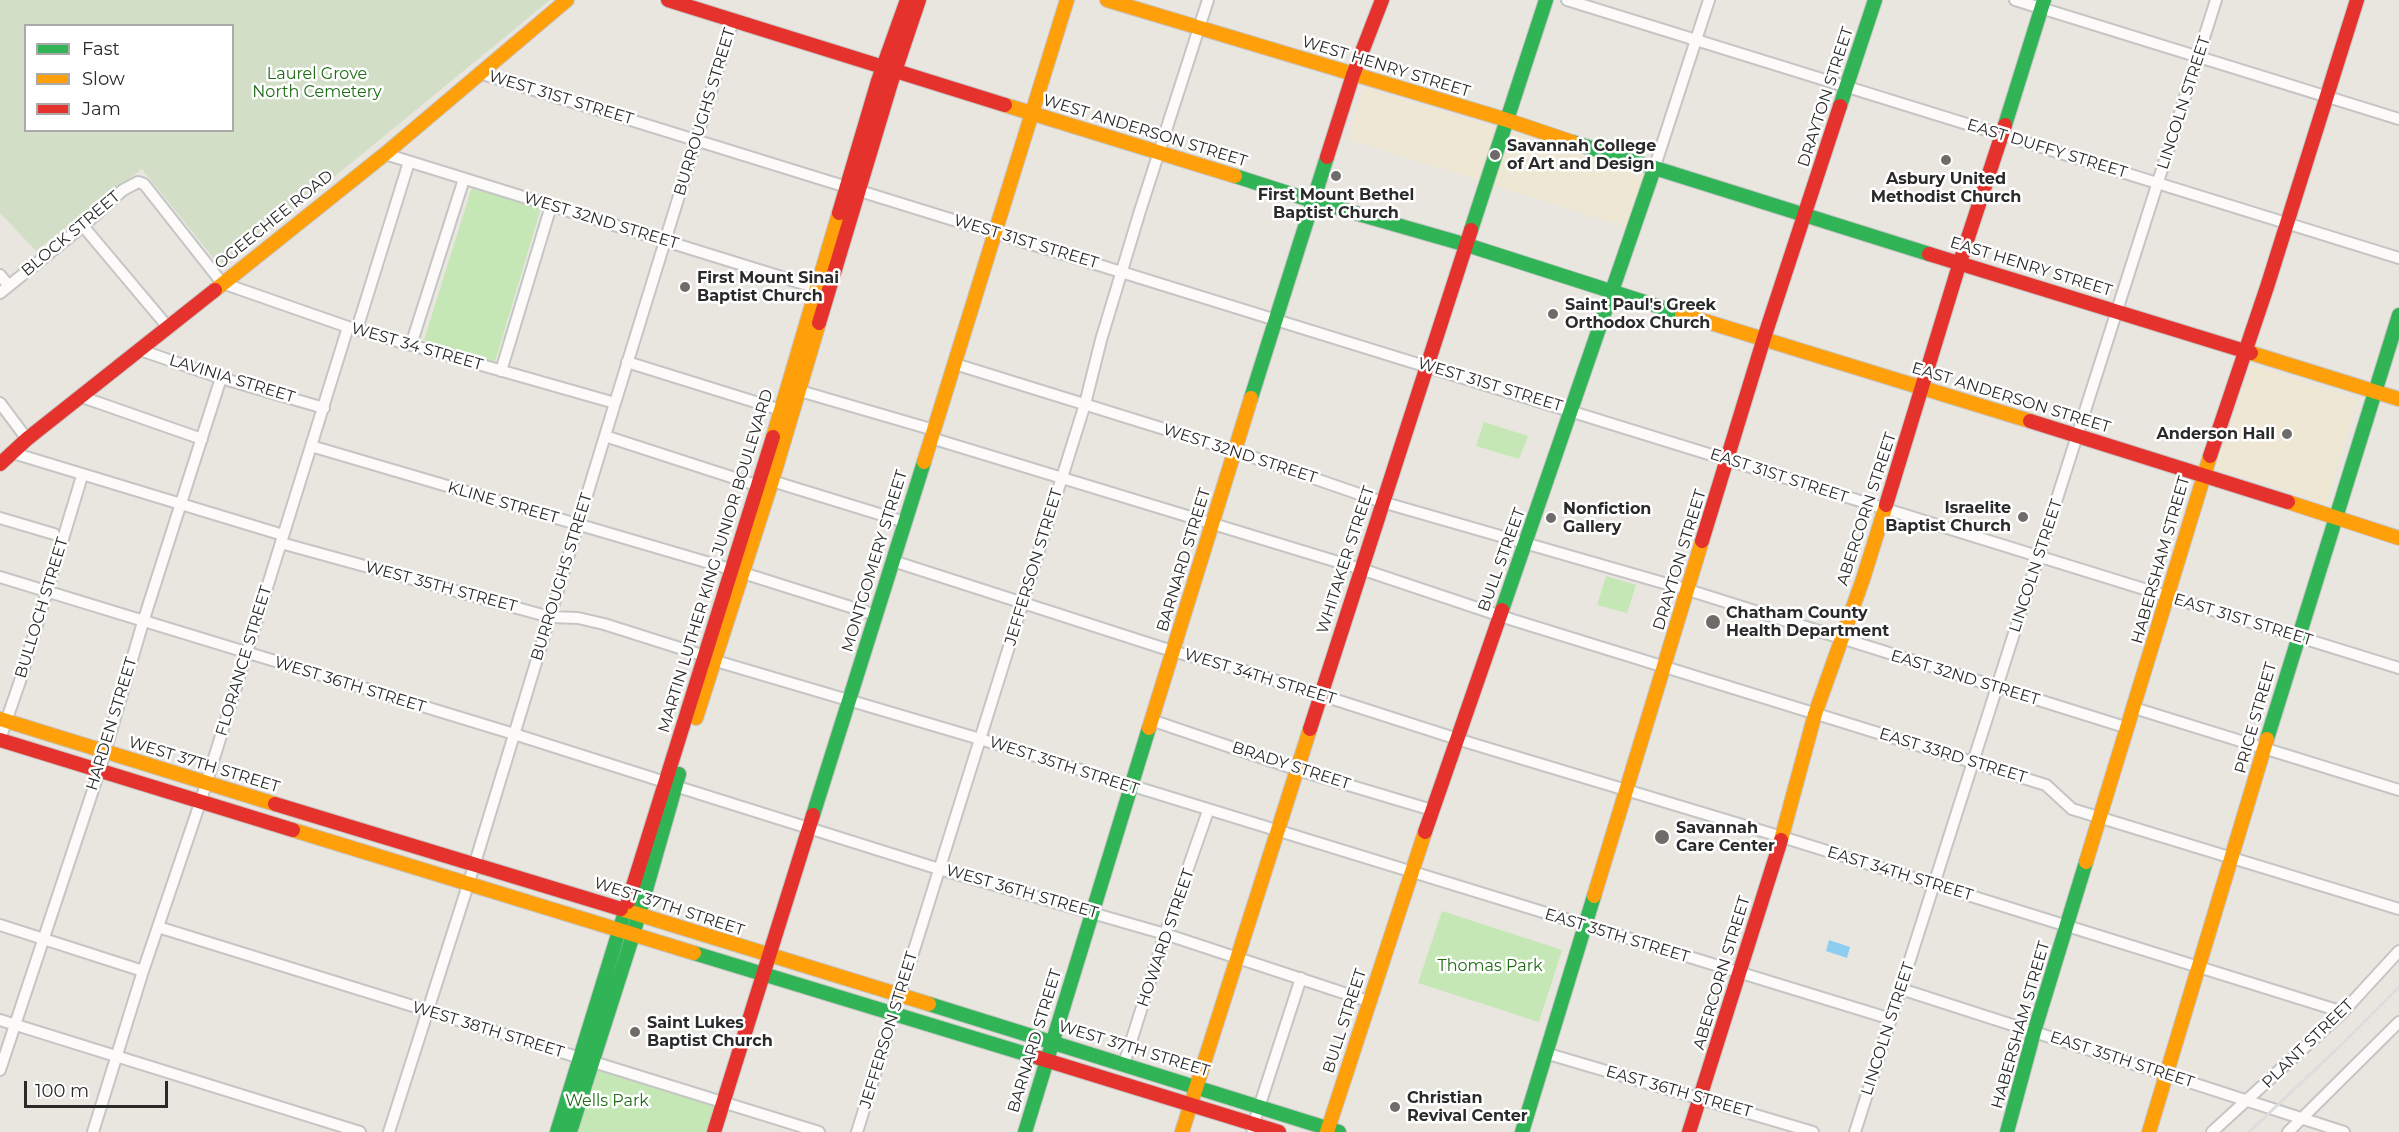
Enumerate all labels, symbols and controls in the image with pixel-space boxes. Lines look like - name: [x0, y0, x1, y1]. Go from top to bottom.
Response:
- legend: [24, 24, 234, 132]
- street label: DRAYTON STREET: [1794, 24, 1858, 170]
- street label: BURROUGHS STREET: [670, 26, 740, 198]
- street label: WEST HENRY STREET: [1300, 32, 1472, 102]
- street label: LINCOLN STREET: [2153, 34, 2215, 172]
- text: Fast: [82, 38, 120, 60]
- park label: Laurel Grove North Cemetery: [252, 64, 382, 102]
- street label: WEST 31ST STREET: [486, 67, 636, 129]
- text: Slow: [82, 68, 125, 90]
- street label: WEST ANDERSON STREET: [1040, 91, 1250, 171]
- text: Jam: [82, 98, 121, 120]
- street label: EAST DUFFY STREET: [1964, 115, 2130, 183]
- place label: Savannah College of Art and Design: [1507, 136, 1656, 174]
- marker: Savannah College of Art and Design: [1488, 148, 1502, 162]
- marker: Asbury United Methodist Church: [1939, 153, 1953, 167]
- street label: OGEECHEE ROAD: [211, 166, 337, 274]
- marker: First Mount Bethel Baptist Church: [1329, 169, 1343, 183]
- place label: Asbury United Methodist Church: [1871, 169, 2021, 207]
- place label: First Mount Bethel Baptist Church: [1258, 185, 1414, 223]
- street label: BLOCK STREET: [18, 187, 124, 281]
- street label: WEST 32ND STREET: [521, 188, 681, 254]
- street label: WEST 31ST STREET: [951, 211, 1101, 273]
- street label: EAST HENRY STREET: [1948, 233, 2114, 301]
- place label: First Mount Sinai Baptist Church: [697, 268, 839, 306]
- marker: First Mount Sinai Baptist Church: [678, 280, 692, 294]
- place label: Saint Paul's Greek Orthodox Church: [1565, 295, 1716, 333]
- marker: Saint Paul's Greek Orthodox Church: [1546, 307, 1560, 321]
- street label: WEST 34 STREET: [349, 319, 485, 375]
- street label: LAVINIA STREET: [167, 351, 297, 407]
- street label: WEST 31ST STREET: [1415, 354, 1565, 416]
- street label: EAST ANDERSON STREET: [1909, 359, 2113, 437]
- street label: MARTIN LUTHER KING JUNIOR BOULEVARD: [654, 387, 778, 735]
- street label: WEST 32ND STREET: [1161, 420, 1319, 488]
- place label: Anderson Hall: [2157, 424, 2275, 444]
- marker: Anderson Hall: [2280, 427, 2294, 441]
- street label: ABERCORN STREET: [1833, 430, 1901, 588]
- street label: EAST 31ST STREET: [1708, 445, 1850, 507]
- street label: MONTGOMERY STREET: [838, 468, 912, 654]
- street label: HABERSHAM STREET: [2128, 474, 2194, 646]
- street label: KLINE STREET: [445, 478, 561, 528]
- street label: WHITAKER STREET: [1313, 484, 1379, 636]
- street label: JEFFERSON STREET: [1001, 486, 1067, 648]
- street label: BARNARD STREET: [1153, 486, 1215, 634]
- street label: DRAYTON STREET: [1649, 487, 1711, 633]
- street label: BURROUGHS STREET: [527, 491, 597, 663]
- street label: LINCOLN STREET: [2005, 497, 2067, 635]
- place label: Israelite Baptist Church: [1885, 498, 2011, 536]
- place label: Nonfiction Gallery: [1563, 499, 1651, 537]
- street label: BULL STREET: [1474, 506, 1530, 614]
- marker: Israelite Baptist Church: [2016, 510, 2030, 524]
- marker: Nonfiction Gallery: [1544, 511, 1558, 525]
- street label: BULLOCH STREET: [11, 535, 73, 681]
- street label: WEST 35TH STREET: [363, 557, 519, 617]
- street label: FLORANCE STREET: [212, 584, 276, 738]
- street label: EAST 31ST STREET: [2171, 590, 2315, 650]
- place label: Chatham County Health Department: [1726, 603, 1889, 641]
- marker: Chatham County Health Department: [1704, 613, 1722, 631]
- street label: WEST 34TH STREET: [1182, 645, 1338, 709]
- street label: EAST 32ND STREET: [1888, 646, 2042, 710]
- street label: WEST 36TH STREET: [272, 653, 428, 717]
- street label: HARDEN STREET: [83, 655, 141, 793]
- street label: PRICE STREET: [2231, 660, 2281, 776]
- street label: EAST 33RD STREET: [1877, 724, 2029, 788]
- street label: WEST 37TH STREET: [126, 733, 282, 797]
- street label: WEST 35TH STREET: [987, 733, 1141, 799]
- street label: BRADY STREET: [1229, 738, 1353, 794]
- place label: Savannah Care Center: [1676, 818, 1775, 856]
- marker: Savannah Care Center: [1653, 828, 1671, 846]
- street label: EAST 34TH STREET: [1825, 843, 1975, 905]
- street label: WEST 36TH STREET: [944, 861, 1100, 923]
- street label: HOWARD STREET: [1133, 866, 1199, 1010]
- street label: WEST 37TH STREET: [591, 874, 747, 940]
- street label: ABERCORN STREET: [1689, 894, 1755, 1052]
- street label: EAST 35TH STREET: [1542, 905, 1692, 967]
- street label: HABERSHAM STREET: [1988, 939, 2054, 1111]
- street label: JEFFERSON STREET: [856, 949, 922, 1111]
- park label: Thomas Park: [1438, 956, 1542, 976]
- street label: LINCOLN STREET: [1857, 960, 1919, 1098]
- street label: BULL STREET: [1319, 966, 1371, 1076]
- street label: BARNARD STREET: [1004, 967, 1066, 1115]
- street label: PLANT STREET: [2258, 996, 2358, 1092]
- street label: WEST 38TH STREET: [410, 998, 566, 1062]
- place label: Saint Lukes Baptist Church: [647, 1013, 773, 1051]
- street label: WEST 37TH STREET: [1056, 1017, 1212, 1081]
- marker: Saint Lukes Baptist Church: [628, 1025, 642, 1039]
- street label: EAST 35TH STREET: [2048, 1028, 2196, 1092]
- street label: EAST 36TH STREET: [1604, 1062, 1754, 1122]
- scale bar: [27, 1069, 171, 1107]
- text: 100 m: [35, 1080, 89, 1102]
- place label: Christian Revival Center: [1407, 1088, 1528, 1126]
- park label: Wells Park: [565, 1091, 649, 1111]
- marker: Christian Revival Center: [1388, 1100, 1402, 1114]

